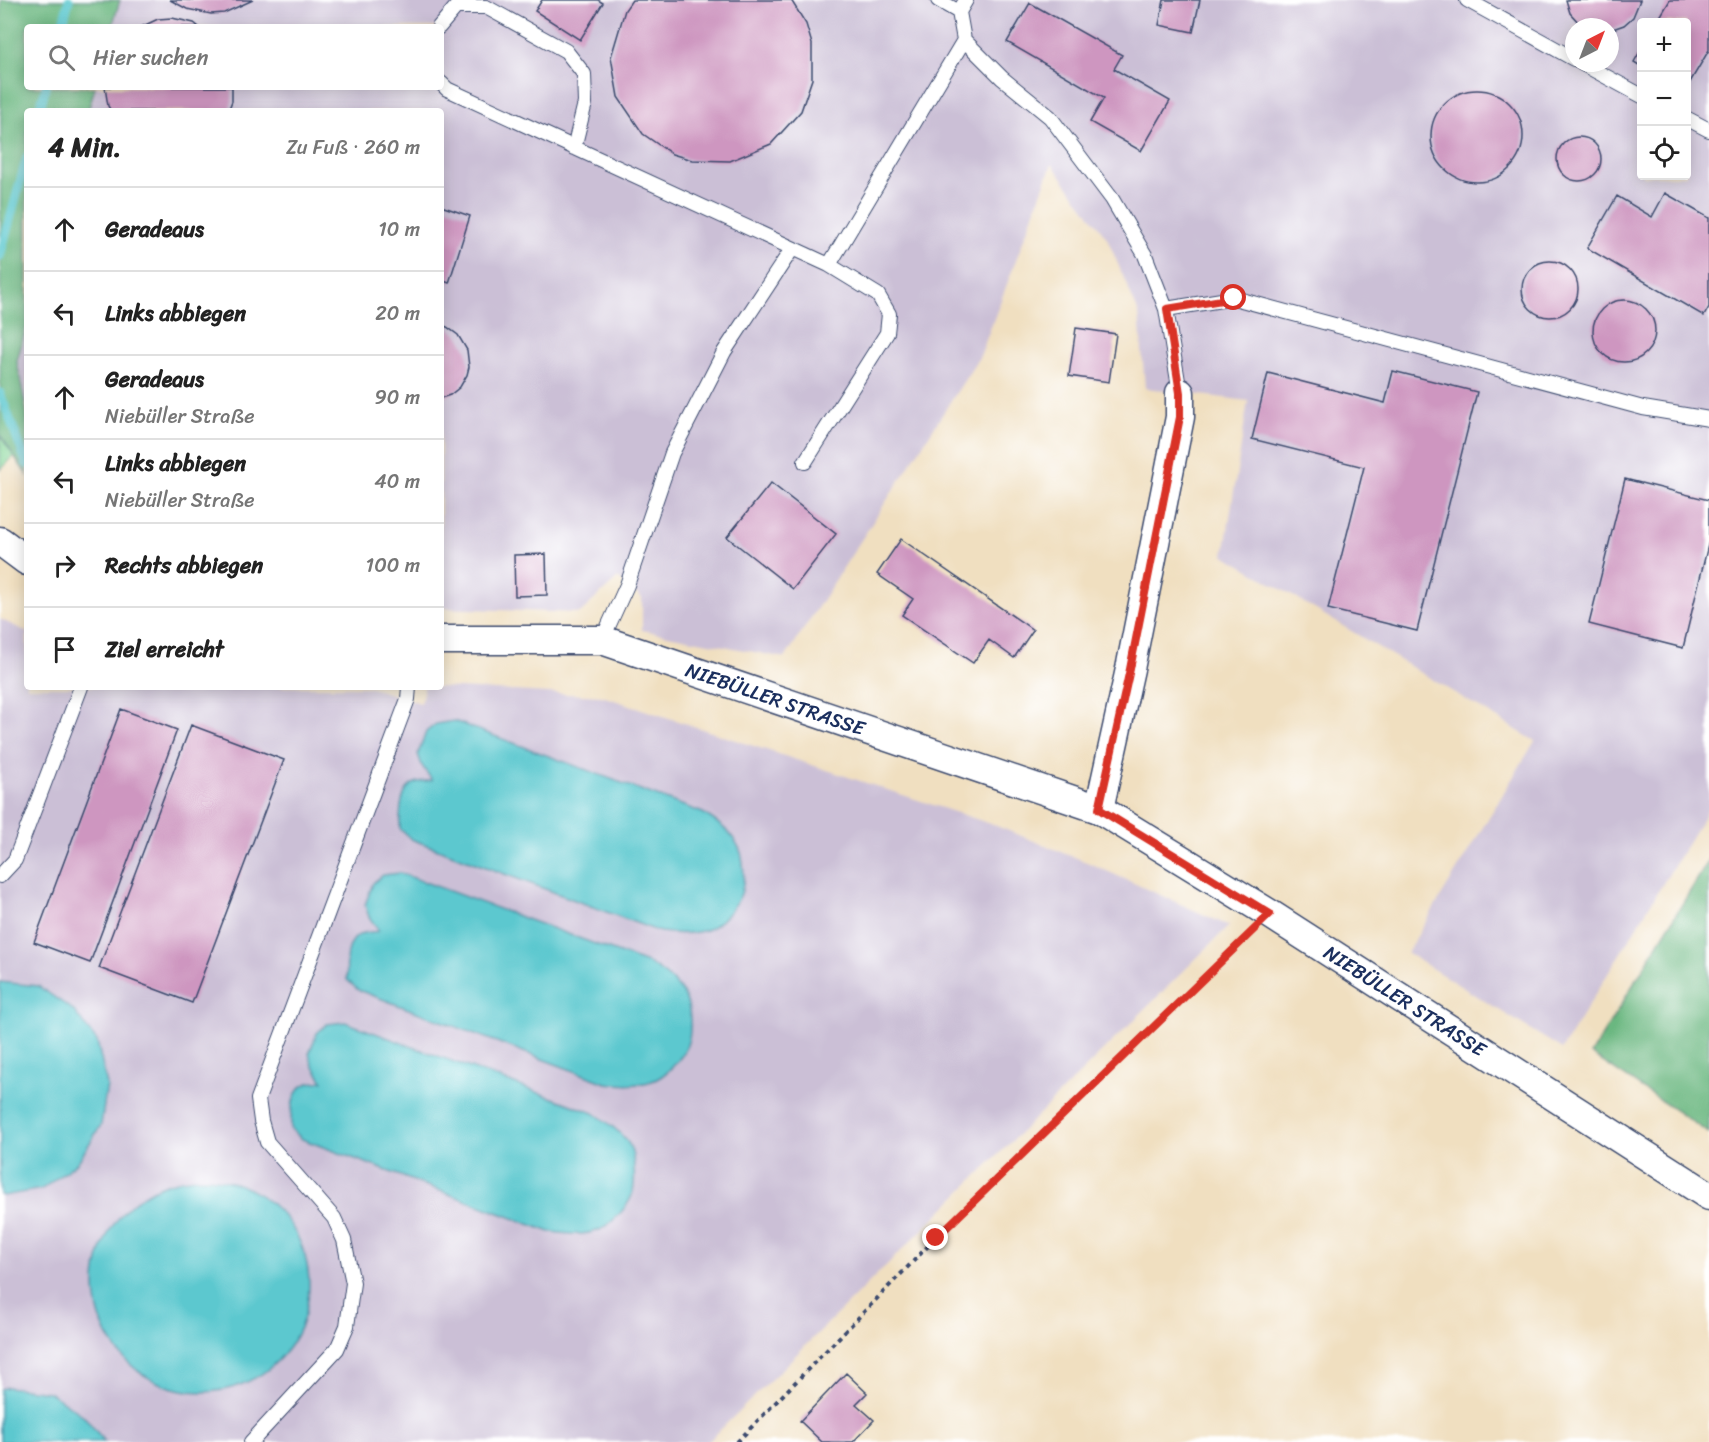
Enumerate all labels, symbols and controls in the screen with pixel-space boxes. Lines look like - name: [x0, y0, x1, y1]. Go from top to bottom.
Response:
- north arrow: [1565, 18, 1619, 72]
- map controls: [1637, 18, 1691, 180]
- button: +: [1637, 18, 1691, 72]
- search box: [24, 24, 444, 90]
- text: Hier suchen: [93, 38, 208, 77]
- icon: search: [45, 41, 78, 74]
- button: −: [1637, 72, 1691, 126]
- text: 4 Min.: [48, 124, 121, 170]
- button: locate: [1637, 126, 1691, 180]
- text: Zu Fuß · 260 m: [286, 130, 420, 165]
- text: Geradeaus: [105, 210, 204, 249]
- text: 10 m: [378, 212, 420, 247]
- icon: ahead: [48, 213, 81, 246]
- route start: [1220, 284, 1246, 310]
- text: Links abbiegen: [105, 294, 246, 333]
- text: 20 m: [375, 296, 420, 331]
- icon: left: [48, 297, 81, 330]
- text: Geradeaus: [105, 360, 204, 399]
- text: 90 m: [375, 380, 420, 415]
- icon: ahead: [48, 381, 81, 414]
- text: Niebüller Straße: [105, 399, 254, 434]
- text: Links abbiegen: [105, 444, 246, 483]
- text: 40 m: [374, 464, 420, 499]
- icon: left: [48, 465, 81, 498]
- text: Niebüller Straße: [105, 483, 254, 518]
- text: Rechts abbiegen: [105, 546, 263, 585]
- text: 100 m: [366, 548, 420, 583]
- icon: right: [48, 549, 81, 582]
- text: Ziel erreicht: [105, 630, 224, 669]
- icon: arrive: [48, 633, 81, 666]
- street label: NIEBÜLLER STRASSE: [681, 653, 871, 747]
- street label: NIEBÜLLER STRASSE: [1316, 936, 1495, 1067]
- route end: [922, 1224, 948, 1250]

